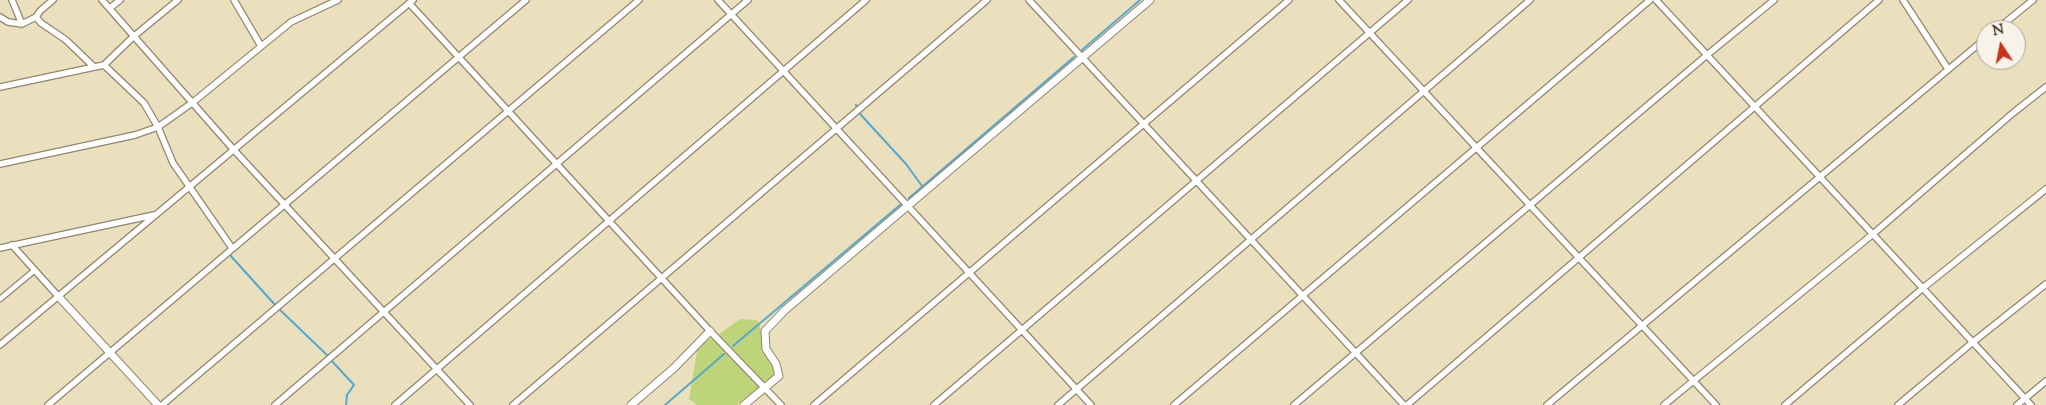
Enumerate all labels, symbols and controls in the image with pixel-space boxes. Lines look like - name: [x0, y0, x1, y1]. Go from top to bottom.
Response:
- north arrow: [1976, 20, 2026, 70]
- text: N: [1991, 20, 2006, 42]

